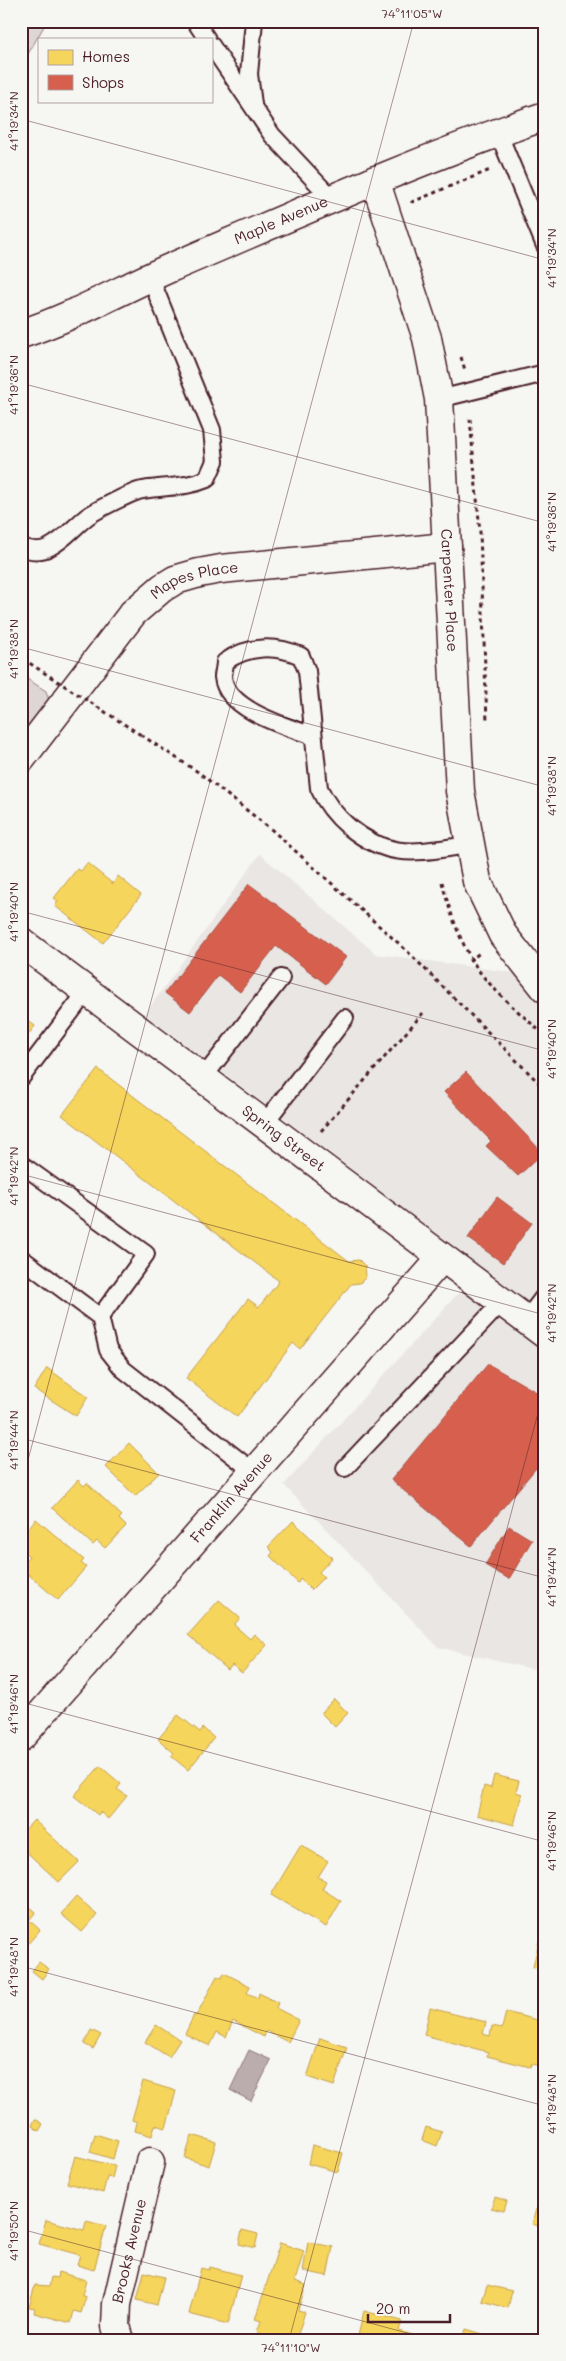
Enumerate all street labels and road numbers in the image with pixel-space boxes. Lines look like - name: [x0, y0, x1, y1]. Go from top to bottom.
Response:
- street label: Maple Avenue: [231, 190, 331, 248]
- street label: Carpenter Place: [437, 528, 464, 652]
- street label: Mapes Place: [145, 556, 239, 603]
- street label: Spring Street: [238, 1100, 330, 1175]
- street label: Franklin Avenue: [185, 1447, 276, 1547]
- street label: Brooks Avenue: [107, 2197, 150, 2305]

